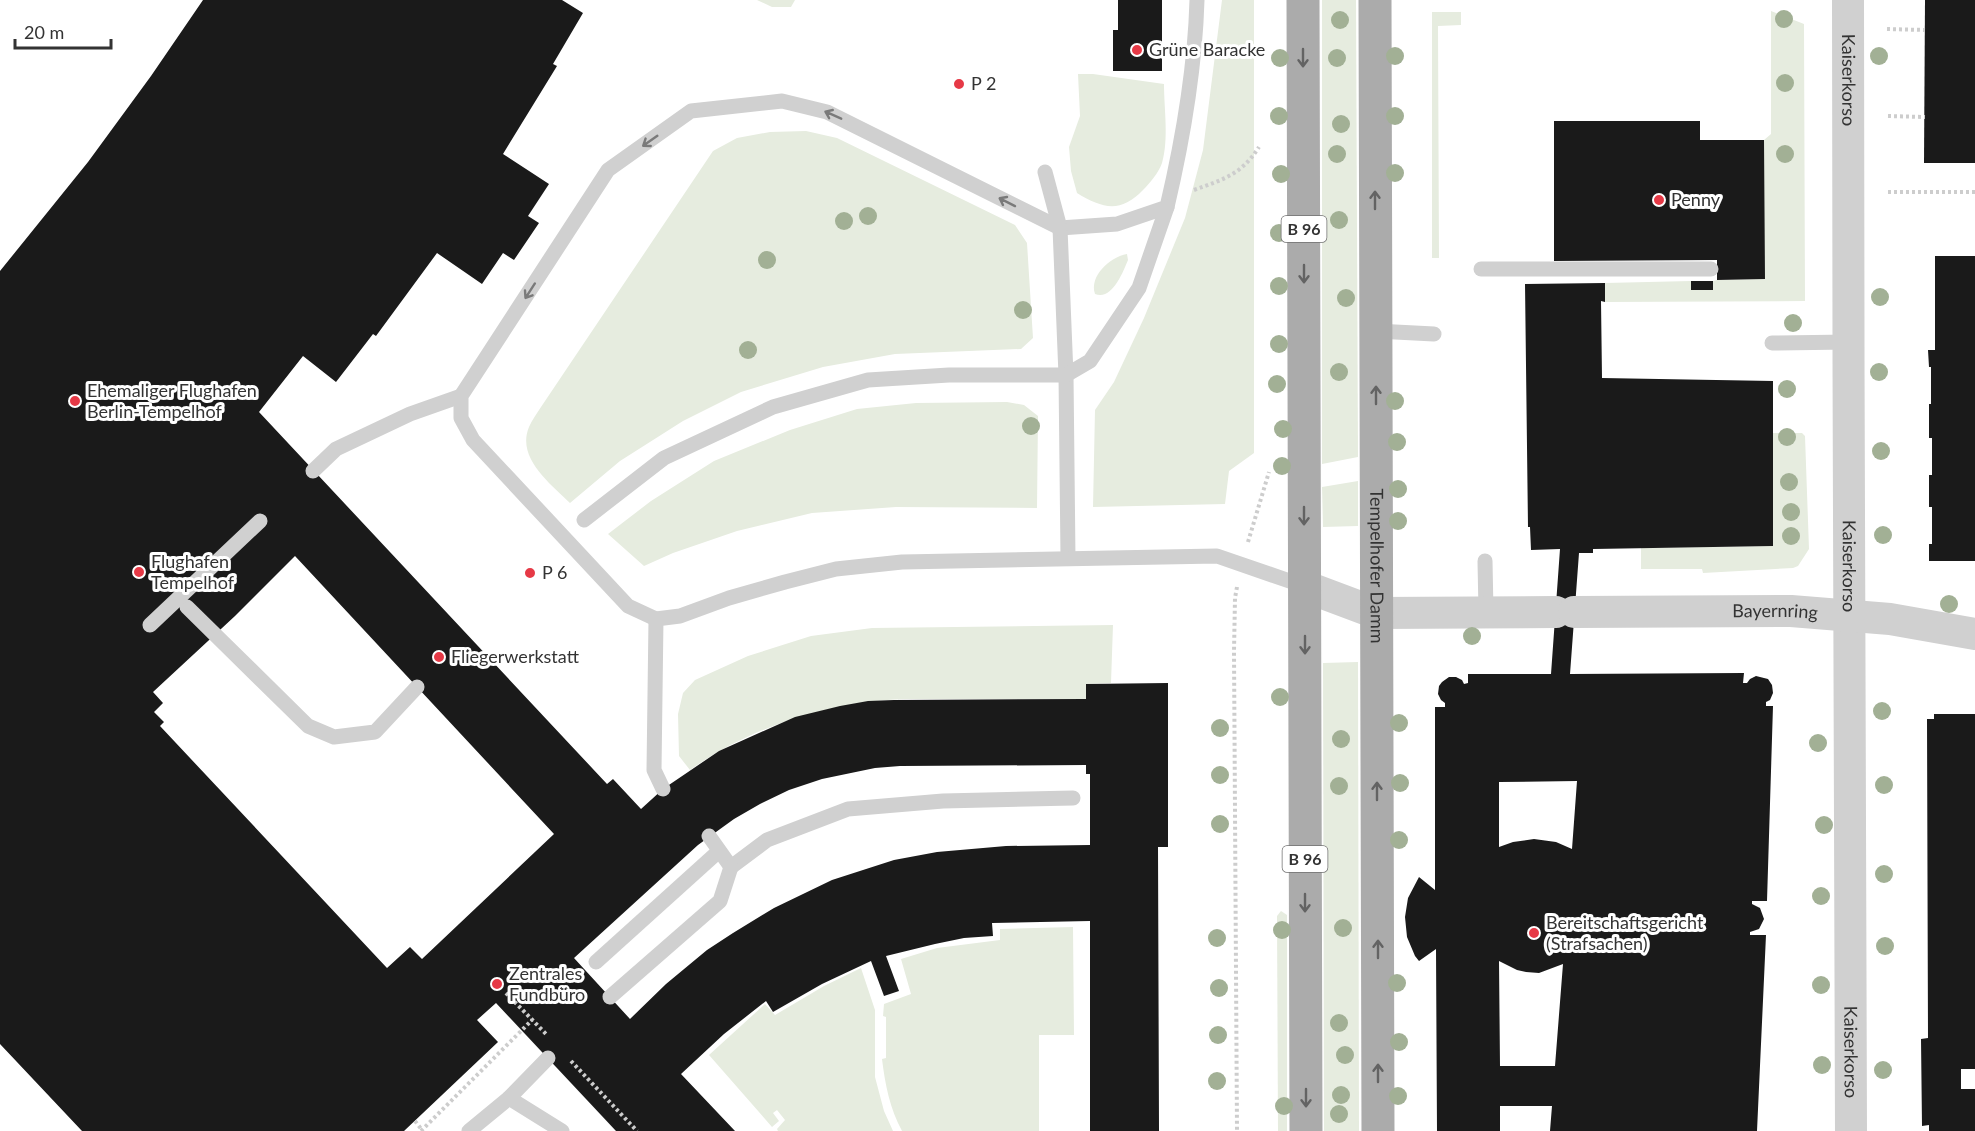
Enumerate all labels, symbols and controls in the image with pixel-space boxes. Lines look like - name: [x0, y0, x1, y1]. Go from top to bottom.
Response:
- scale bar: [15, 12, 111, 50]
- text: 20 m: [24, 21, 64, 43]
- street label: Kaiserkorso: [1838, 34, 1860, 126]
- place label: Grüne Baracke: [1149, 38, 1265, 60]
- marker: Grüne Baracke: [1130, 43, 1144, 57]
- one-way arrow: [1297, 48, 1309, 68]
- place label: P 2: [971, 72, 996, 94]
- marker: P 2: [952, 77, 966, 91]
- one-way arrow: [824, 109, 842, 120]
- one-way arrow: [642, 135, 658, 147]
- place label: Penny: [1671, 188, 1721, 210]
- one-way arrow: [1369, 191, 1381, 211]
- marker: Penny: [1652, 193, 1666, 207]
- one-way arrow: [999, 195, 1017, 207]
- road number: B 96: [1282, 216, 1326, 242]
- one-way arrow: [1298, 264, 1310, 284]
- one-way arrow: [523, 282, 535, 299]
- place label: Ehemaliger Flughafen Berlin-Tempelhof: [87, 379, 257, 422]
- one-way arrow: [1370, 386, 1382, 406]
- marker: Ehemaliger Flughafen Berlin-Tempelhof: [68, 394, 82, 408]
- street label: Tempelhofer Damm: [1366, 488, 1389, 644]
- one-way arrow: [1298, 506, 1310, 526]
- street label: Kaiserkorso: [1839, 520, 1861, 612]
- place label: Flughafen Tempelhof: [151, 550, 235, 593]
- place label: P 6: [542, 561, 567, 583]
- marker: Flughafen Tempelhof: [132, 565, 146, 579]
- marker: P 6: [523, 566, 537, 580]
- street label: Bayernring: [1732, 599, 1819, 623]
- one-way arrow: [1299, 634, 1310, 654]
- place label: Fliegerwerkstatt: [451, 645, 580, 667]
- marker: Fliegerwerkstatt: [432, 650, 446, 664]
- one-way arrow: [1371, 782, 1383, 802]
- road number: B 96: [1282, 846, 1328, 872]
- one-way arrow: [1299, 892, 1311, 912]
- place label: Bereitschaftsgericht (Strafsachen): [1546, 911, 1704, 954]
- marker: Bereitschaftsgericht (Strafsachen): [1527, 926, 1541, 940]
- one-way arrow: [1372, 939, 1383, 959]
- place label: Zentrales Fundbüro: [509, 962, 585, 1005]
- marker: Zentrales Fundbüro: [490, 977, 504, 991]
- street label: Kaiserkorso: [1840, 1006, 1863, 1098]
- one-way arrow: [1372, 1063, 1384, 1083]
- one-way arrow: [1300, 1087, 1312, 1107]

